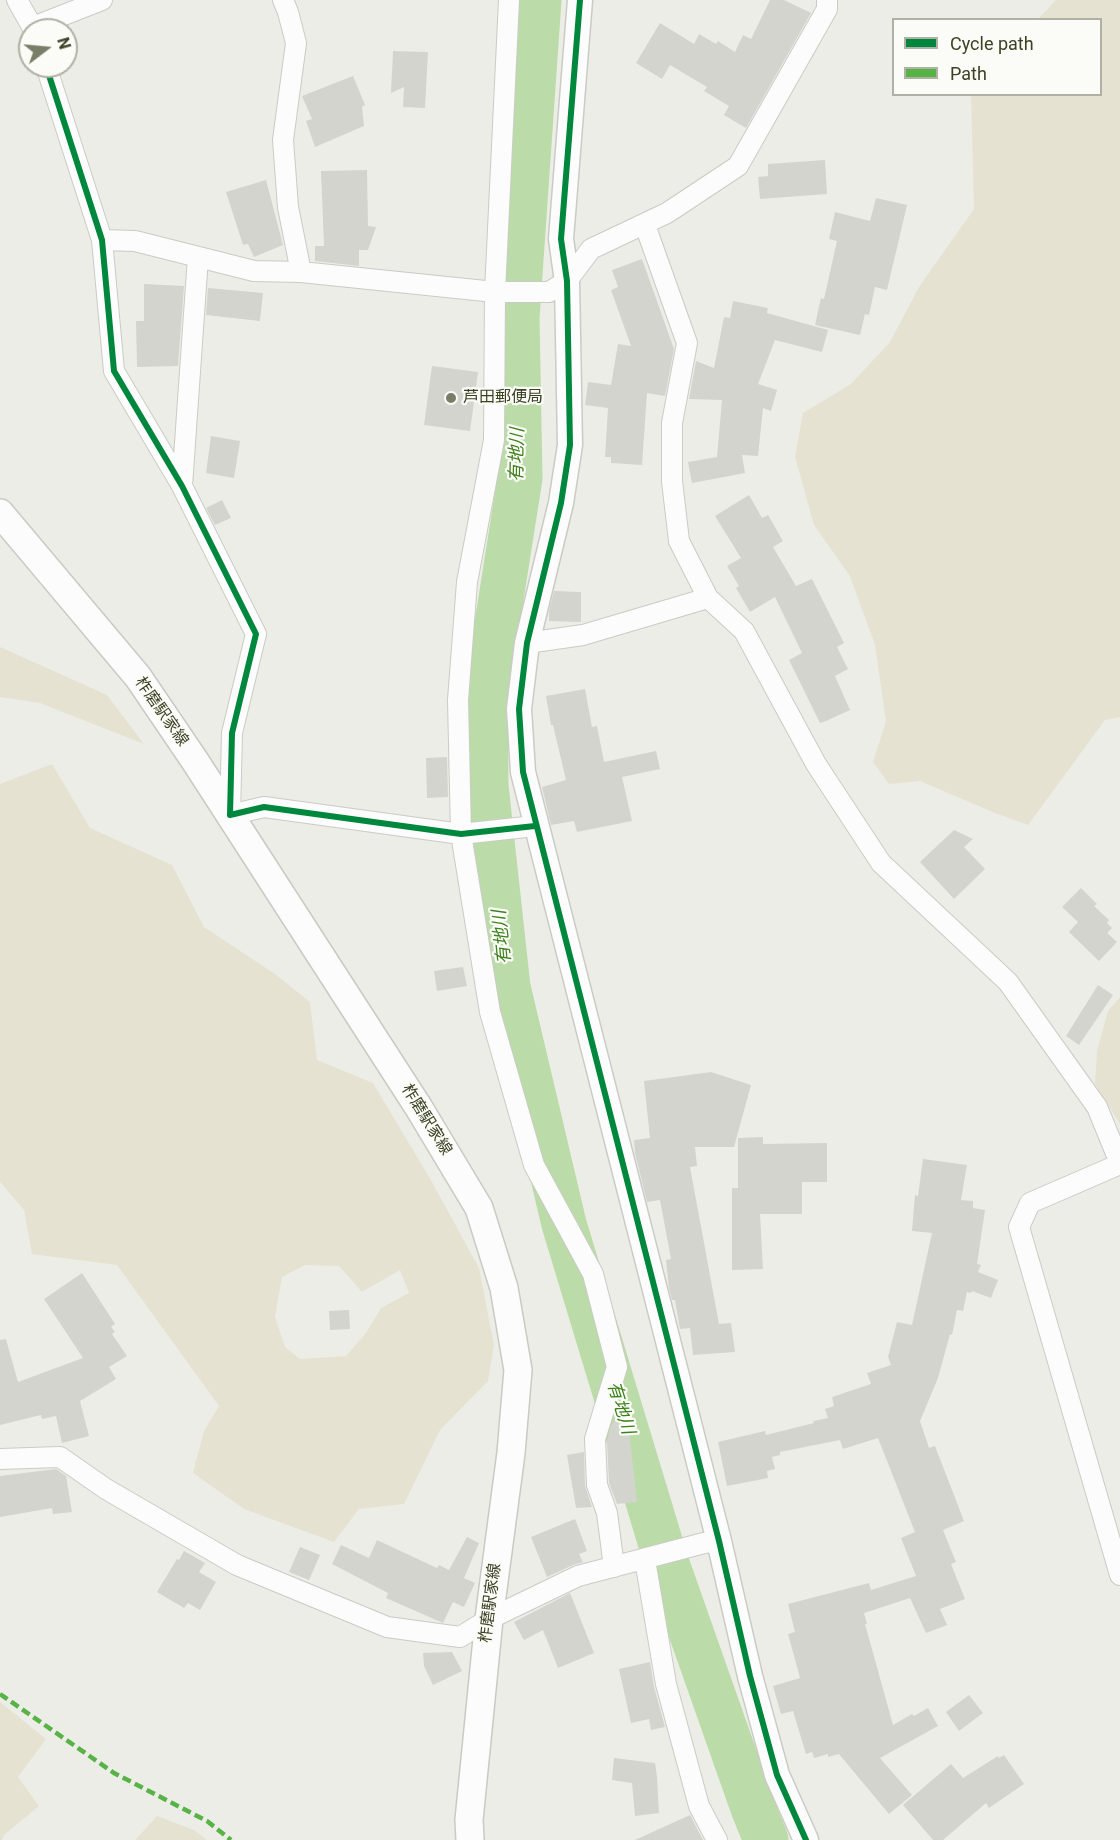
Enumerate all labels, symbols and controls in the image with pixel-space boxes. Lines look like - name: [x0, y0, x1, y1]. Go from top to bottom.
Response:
- north arrow: [18, 18, 78, 78]
- legend: [892, 18, 1102, 96]
- text: Cycle path: [950, 33, 1034, 54]
- text: N: [53, 35, 75, 51]
- text: Path: [950, 63, 987, 84]
- place label: 芦田郵便局: [463, 388, 543, 408]
- marker: 芦田郵便局: [444, 391, 458, 405]
- water label: 有地川: [507, 428, 529, 482]
- street label: 柞磨駅家線: [130, 674, 192, 750]
- water label: 有地川: [489, 909, 517, 965]
- street label: 柞磨駅家線: [397, 1081, 455, 1159]
- water label: 有地川: [602, 1379, 638, 1437]
- street label: 柞磨駅家線: [477, 1562, 505, 1644]

